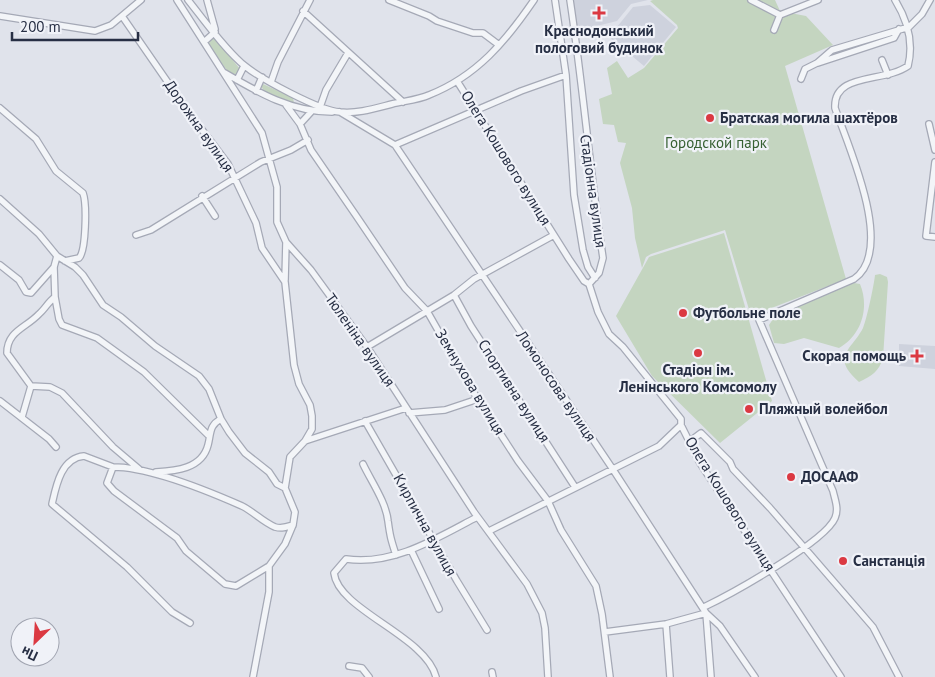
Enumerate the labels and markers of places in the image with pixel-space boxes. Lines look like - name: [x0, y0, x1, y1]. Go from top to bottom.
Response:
- marker: Краснодонський пологовий будинок: [592, 6, 606, 20]
- place label: Краснодонський пологовий будинок: [535, 21, 664, 57]
- place label: Братская могила шахтёров: [720, 108, 898, 127]
- marker: Братская могила шахтёров: [704, 112, 716, 124]
- place label: Футбольне поле: [693, 303, 801, 322]
- marker: Футбольне поле: [677, 307, 689, 319]
- place label: Скорая помощь: [802, 346, 907, 365]
- marker: Стадіон ім. Ленінського Комсомолу: [692, 347, 704, 359]
- marker: Скорая помощь: [910, 349, 924, 363]
- place label: Стадіон ім. Ленінського Комсомолу: [618, 360, 778, 396]
- place label: Пляжный волейбол: [759, 399, 888, 418]
- marker: Пляжный волейбол: [743, 403, 755, 415]
- place label: ДОСААФ: [801, 467, 858, 486]
- marker: ДОСААФ: [785, 471, 797, 483]
- place label: Санстанція: [853, 551, 925, 570]
- marker: Санстанція: [837, 555, 849, 567]

